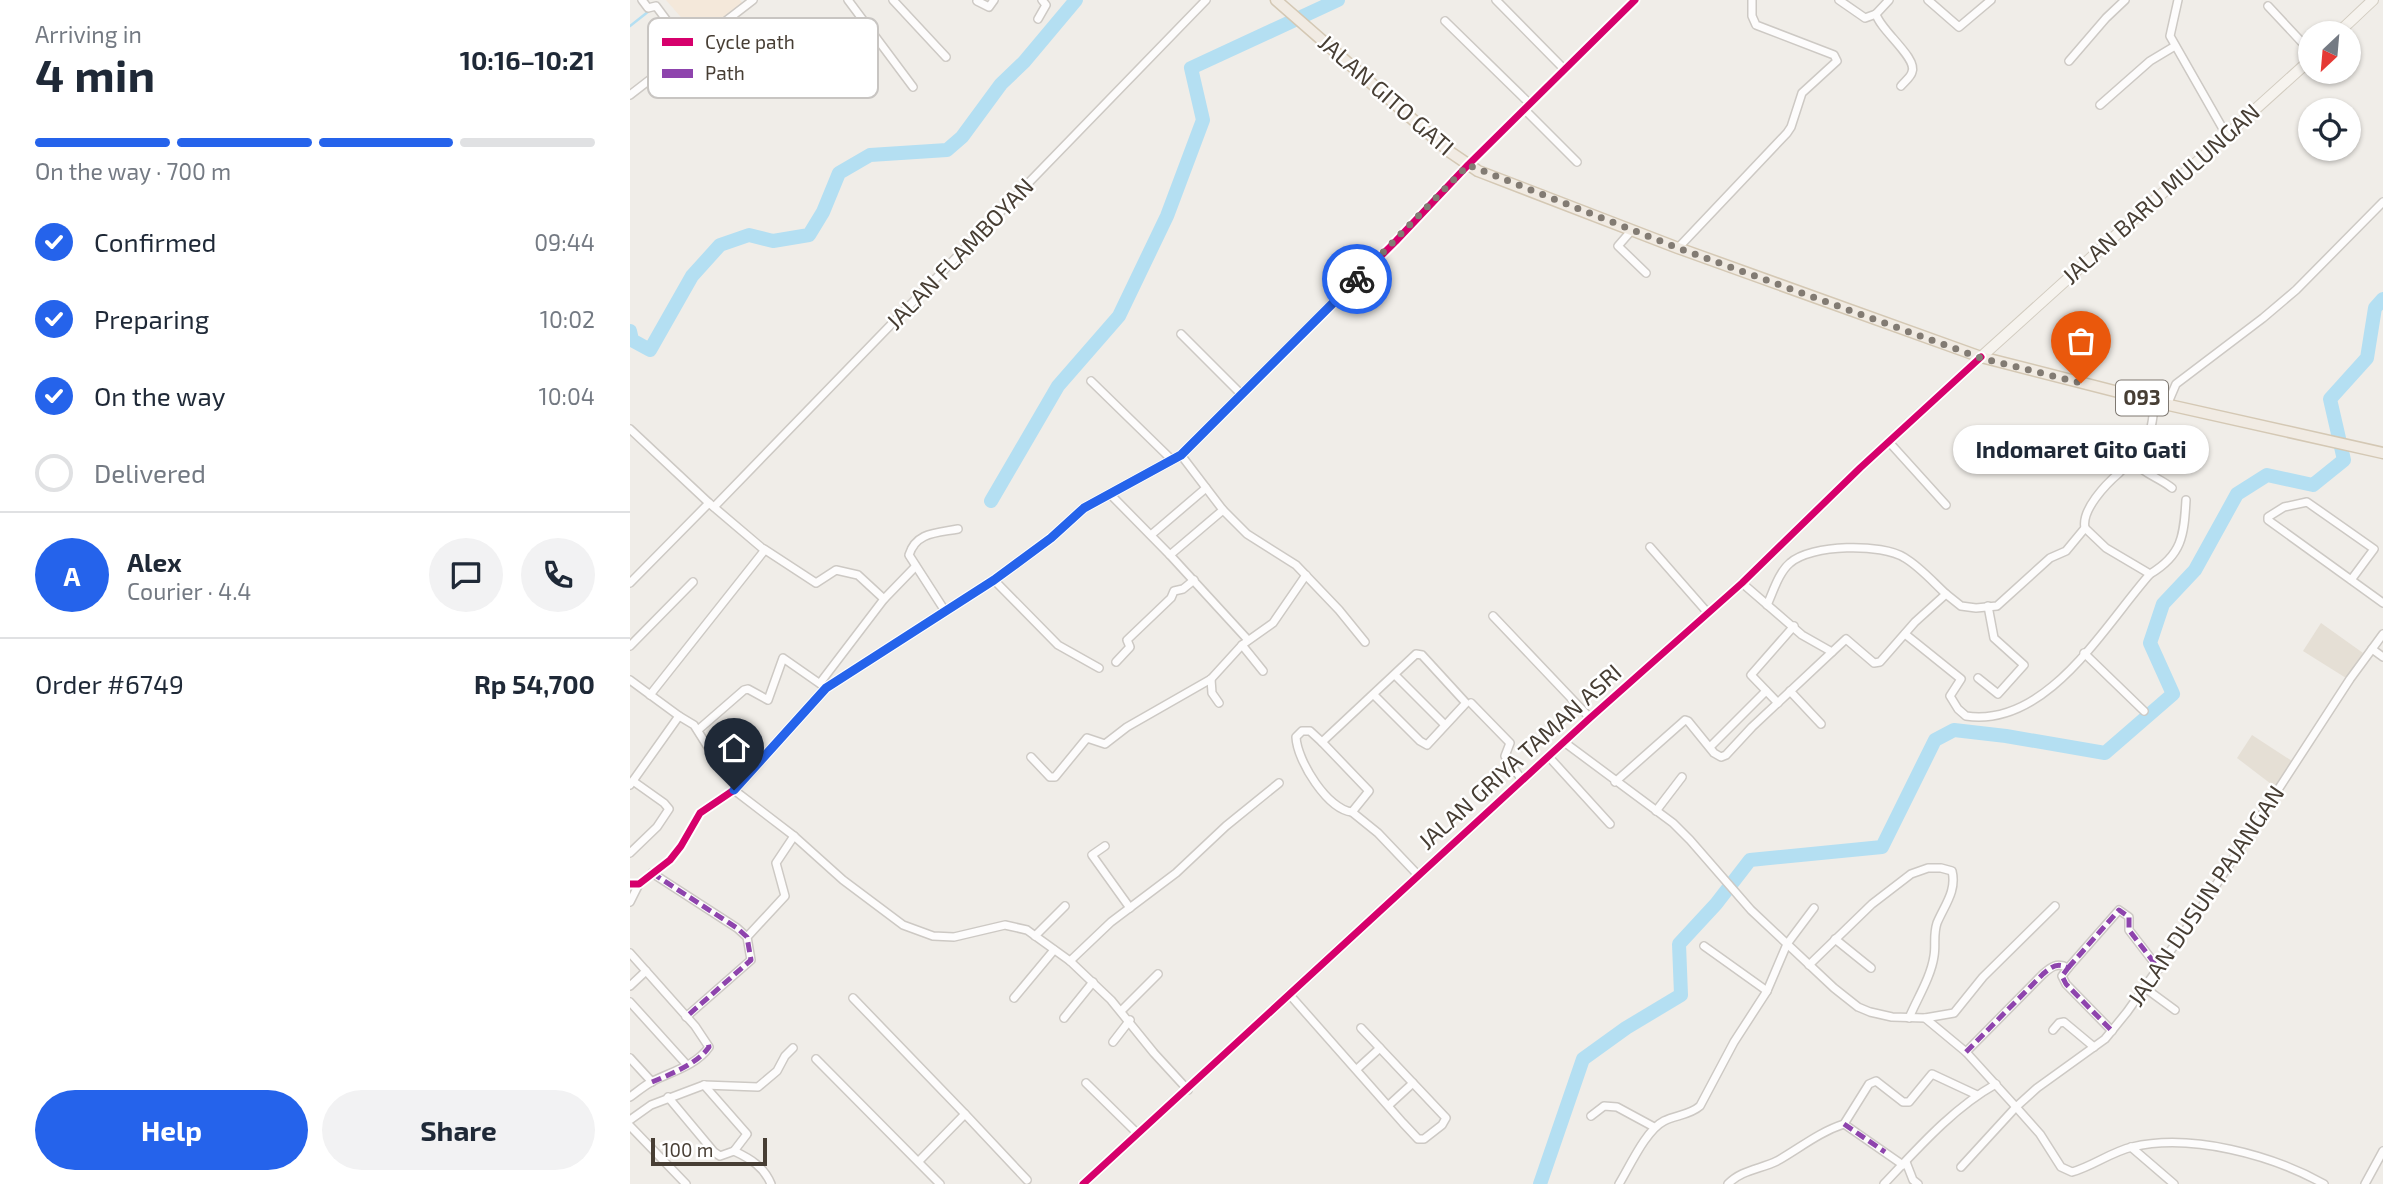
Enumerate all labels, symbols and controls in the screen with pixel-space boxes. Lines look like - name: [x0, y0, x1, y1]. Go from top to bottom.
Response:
- legend: [648, 18, 878, 98]
- text: Arriving in: [35, 20, 142, 48]
- north arrow: [2298, 21, 2361, 84]
- map controls: [2298, 21, 2361, 161]
- street label: JALAN GITO GATI: [1313, 28, 1460, 161]
- text: Cycle path: [705, 30, 795, 53]
- text: 10:16–10:21: [460, 44, 595, 75]
- text: 4 min: [35, 46, 155, 101]
- text: Path: [705, 61, 745, 84]
- street label: JALAN BARU MULUNGAN: [2056, 97, 2265, 289]
- button: locate: [2298, 98, 2361, 161]
- text: On the way · 700 m: [35, 157, 231, 185]
- street label: JALAN FLAMBOYAN: [880, 172, 1039, 335]
- icon: check: [35, 223, 73, 261]
- text: Confirmed: [94, 226, 217, 257]
- text: 09:44: [534, 228, 595, 256]
- courier: [1322, 244, 1392, 314]
- icon: bike: [1338, 260, 1376, 298]
- icon: check: [35, 300, 73, 338]
- text: Preparing: [94, 303, 209, 334]
- text: 10:02: [540, 305, 595, 333]
- pin: [2051, 311, 2111, 383]
- icon: bag: [2062, 322, 2100, 360]
- icon: check: [35, 377, 73, 415]
- text: On the way: [94, 380, 225, 411]
- road number: 093: [2116, 380, 2168, 416]
- text: 10:04: [539, 382, 595, 410]
- callout: Indomaret Gito Gati: [1953, 425, 2209, 474]
- text: Indomaret Gito Gati: [1975, 435, 2187, 463]
- text: Delivered: [94, 457, 206, 488]
- button: chat: [429, 538, 503, 612]
- button: phone: [521, 538, 595, 612]
- text: Alex: [127, 546, 182, 577]
- text: A: [64, 560, 80, 591]
- text: Courier · 4.4: [127, 577, 251, 605]
- street label: JALAN GRIYA TAMAN ASRI: [1412, 658, 1627, 855]
- text: Order #6749: [35, 668, 184, 699]
- text: Rp 54,700: [474, 668, 595, 699]
- pin: [704, 718, 764, 790]
- icon: home: [715, 729, 753, 767]
- street label: JALAN DUSUN PAJANGAN: [2121, 780, 2290, 1011]
- button: Help: [35, 1090, 308, 1170]
- button: Share: [322, 1090, 595, 1170]
- scale bar: [651, 1135, 766, 1167]
- text: 100 m: [662, 1138, 713, 1161]

